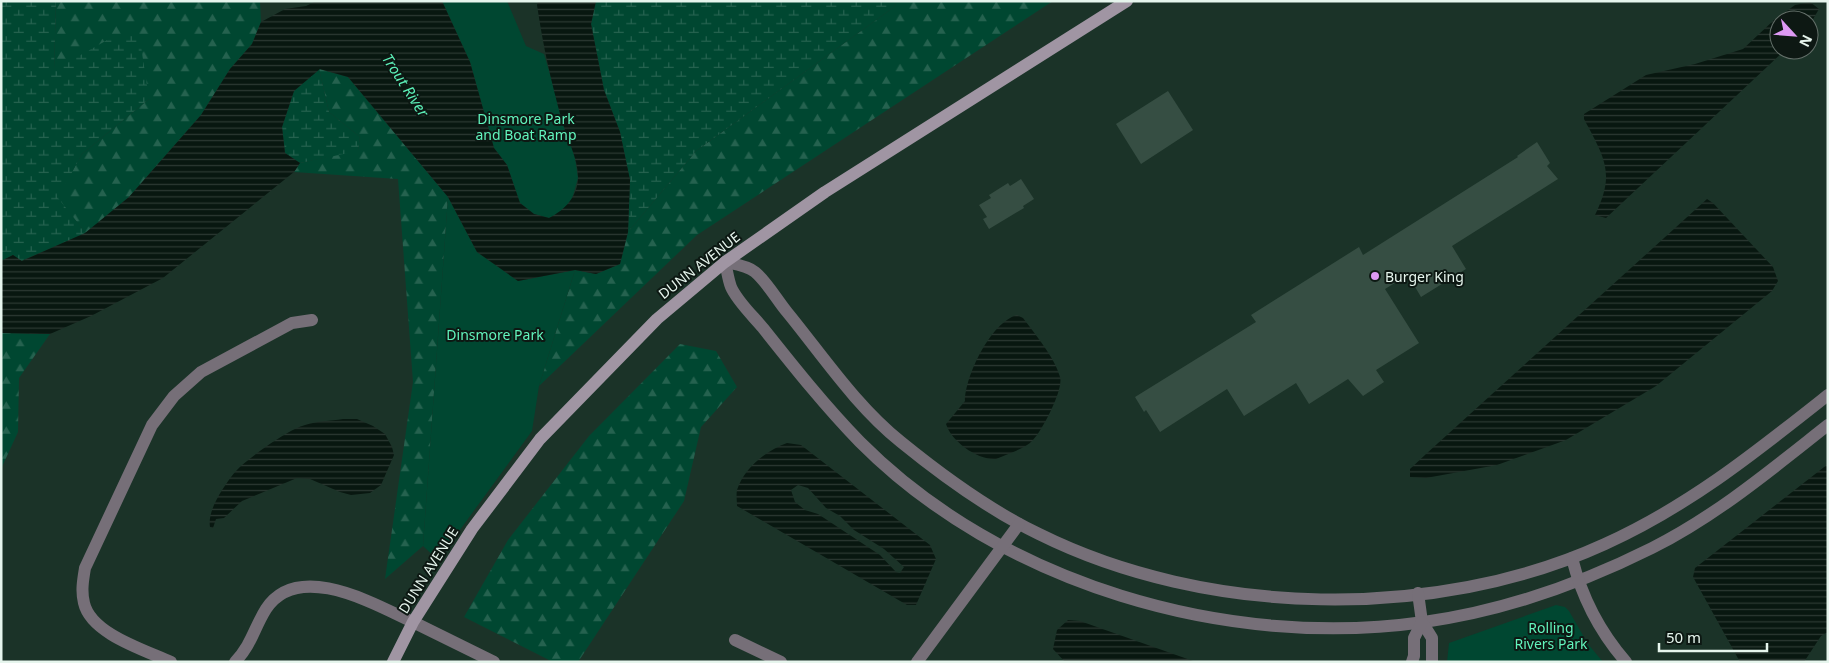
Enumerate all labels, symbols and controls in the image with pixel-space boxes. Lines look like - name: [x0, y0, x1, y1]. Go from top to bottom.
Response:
- north arrow: [1769, 10, 1819, 60]
- text: N: [1795, 32, 1817, 50]
- water label: Trout River: [378, 50, 434, 121]
- park label: Dinsmore Park and Boat Ramp: [475, 109, 577, 144]
- street label: DUNN AVENUE: [654, 227, 744, 303]
- place label: Burger King: [1385, 267, 1464, 286]
- marker: Burger King: [1369, 270, 1381, 282]
- park label: Dinsmore Park: [446, 325, 544, 344]
- street label: DUNN AVENUE: [394, 523, 462, 617]
- park label: Rolling Rivers Park: [1514, 618, 1588, 653]
- scale bar: [1659, 620, 1766, 652]
- text: 50 m: [1666, 627, 1701, 647]

